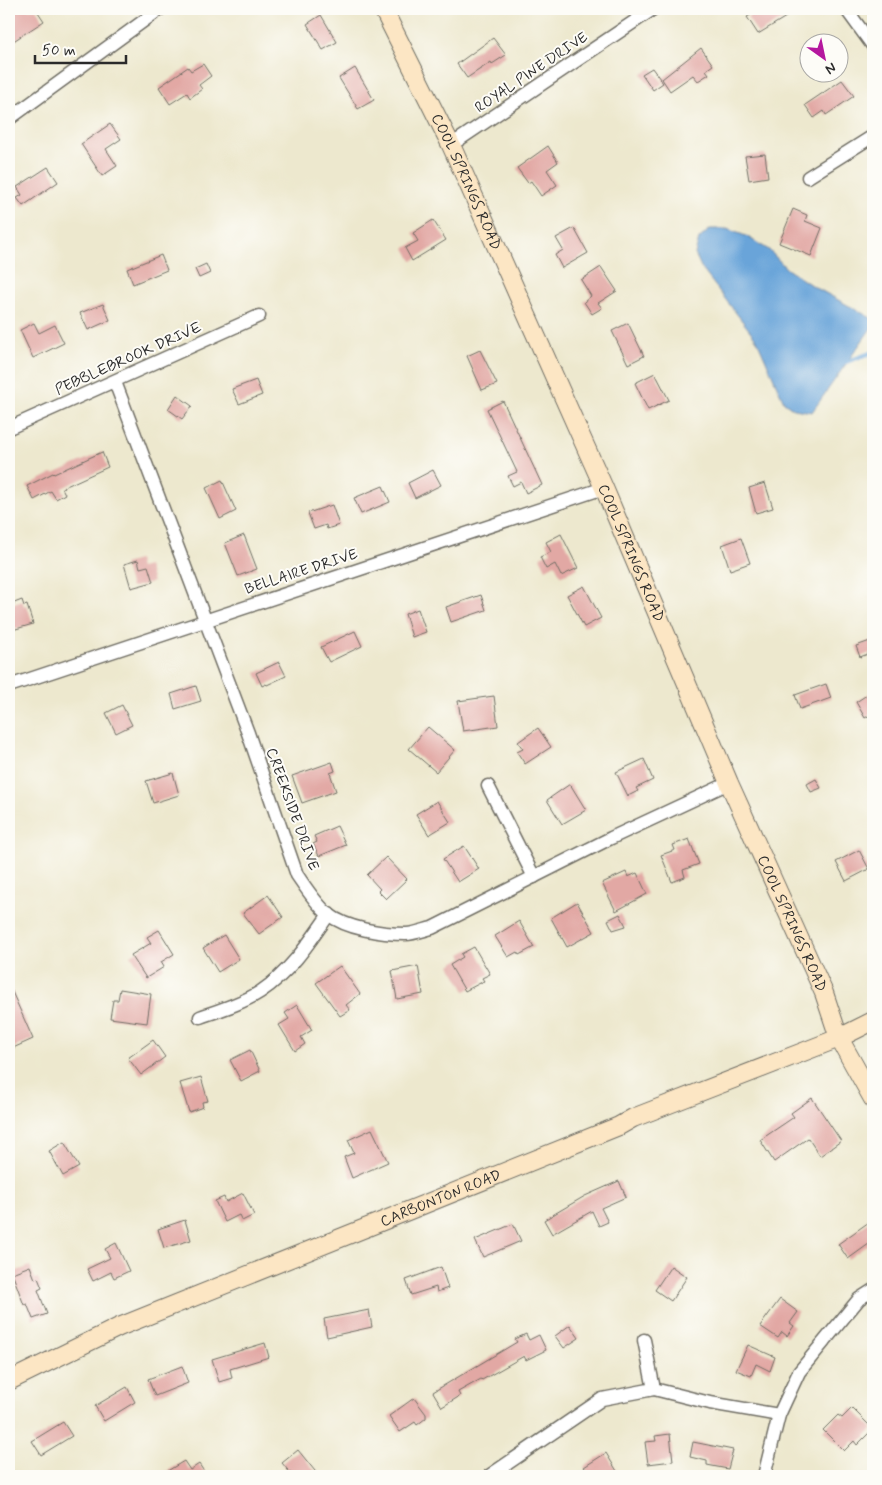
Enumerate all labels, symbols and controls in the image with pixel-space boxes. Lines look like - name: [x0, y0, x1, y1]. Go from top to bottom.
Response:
- street label: ROYAL PINE DRIVE: [471, 27, 592, 118]
- scale bar: [35, 32, 126, 64]
- north arrow: [800, 32, 850, 82]
- text: 50 m: [42, 41, 76, 61]
- text: N: [822, 58, 839, 78]
- street label: COOL SPRINGS ROAD: [426, 111, 506, 253]
- street label: PEBBLEBROOK DRIVE: [52, 317, 205, 400]
- street label: COOL SPRINGS ROAD: [592, 481, 669, 625]
- street label: BELLAIRE DRIVE: [242, 544, 361, 600]
- street label: CREEKSIDE DRIVE: [261, 745, 324, 874]
- street label: COOL SPRINGS ROAD: [752, 852, 831, 995]
- street label: CARBONTON ROAD: [377, 1165, 504, 1232]

